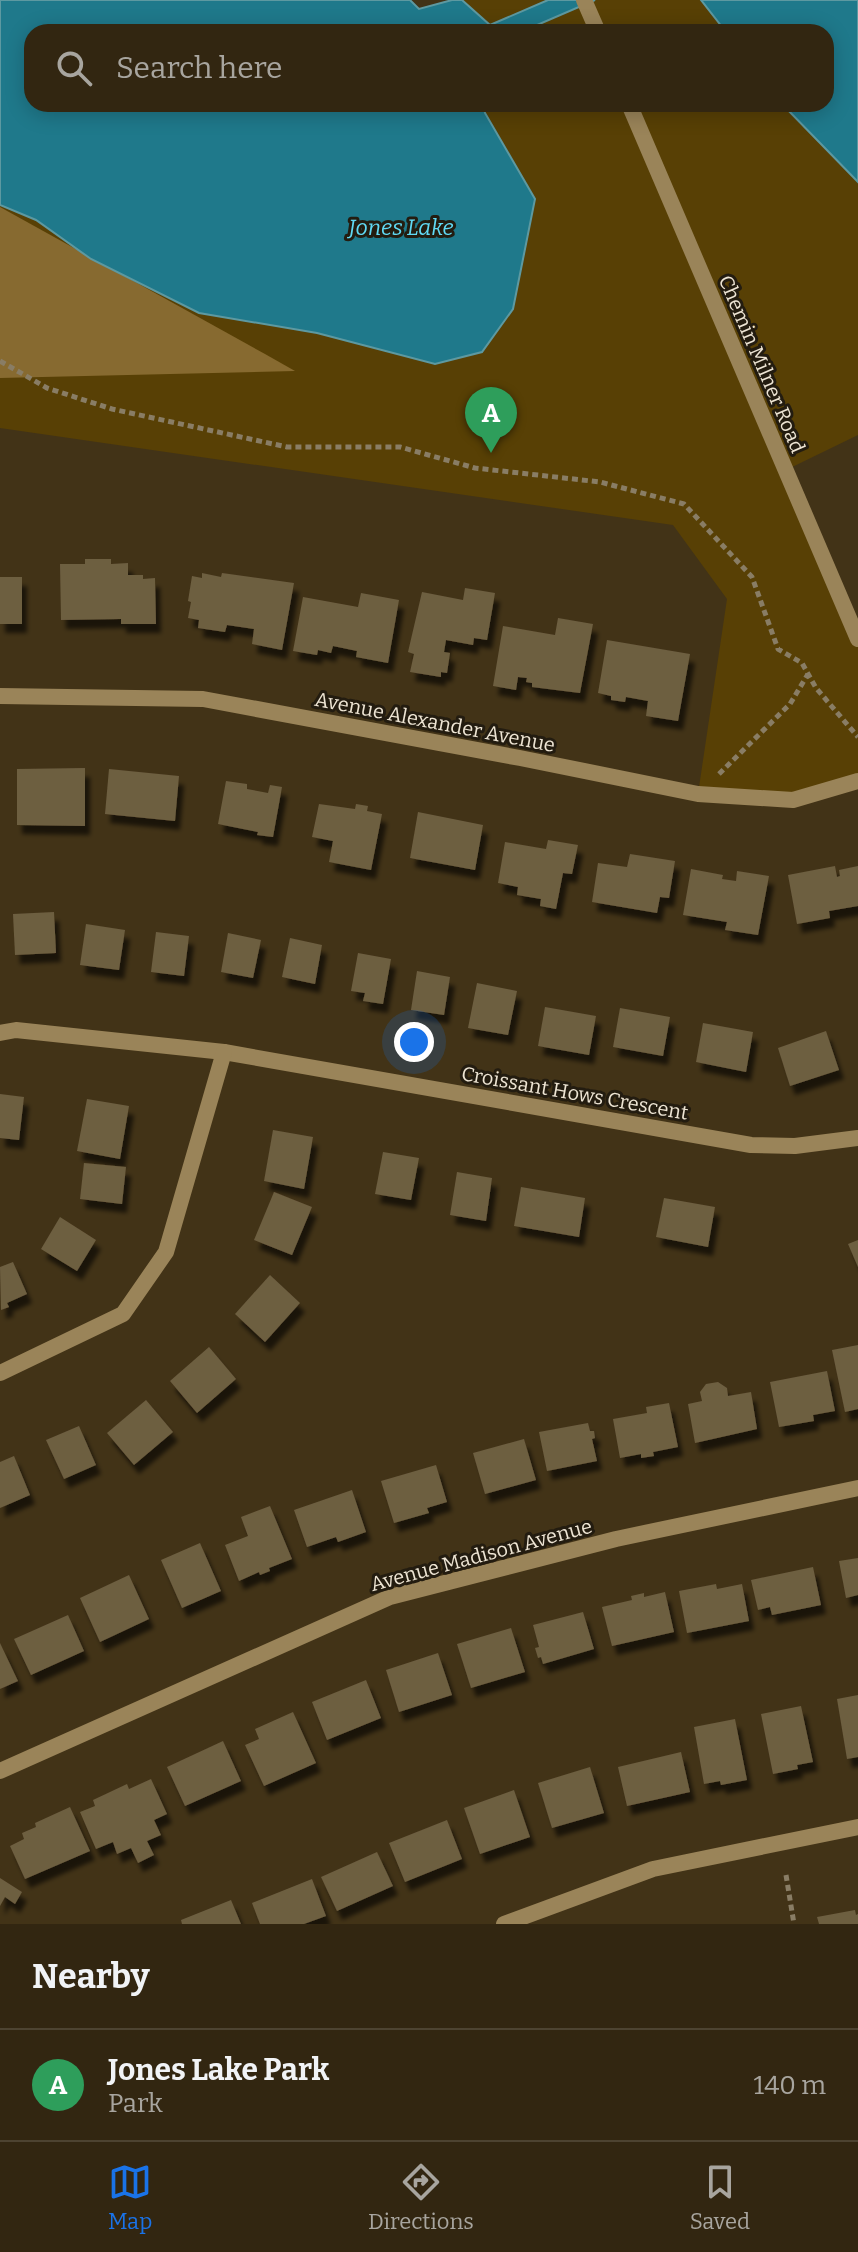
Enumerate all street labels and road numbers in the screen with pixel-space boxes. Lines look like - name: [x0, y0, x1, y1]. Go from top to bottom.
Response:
- street label: Chemin Milner Road: [714, 272, 810, 456]
- street label: Avenue Alexander Avenue: [313, 687, 557, 757]
- street label: Croissant Hows Crescent: [460, 1061, 690, 1125]
- street label: Avenue Madison Avenue: [367, 1514, 595, 1596]

